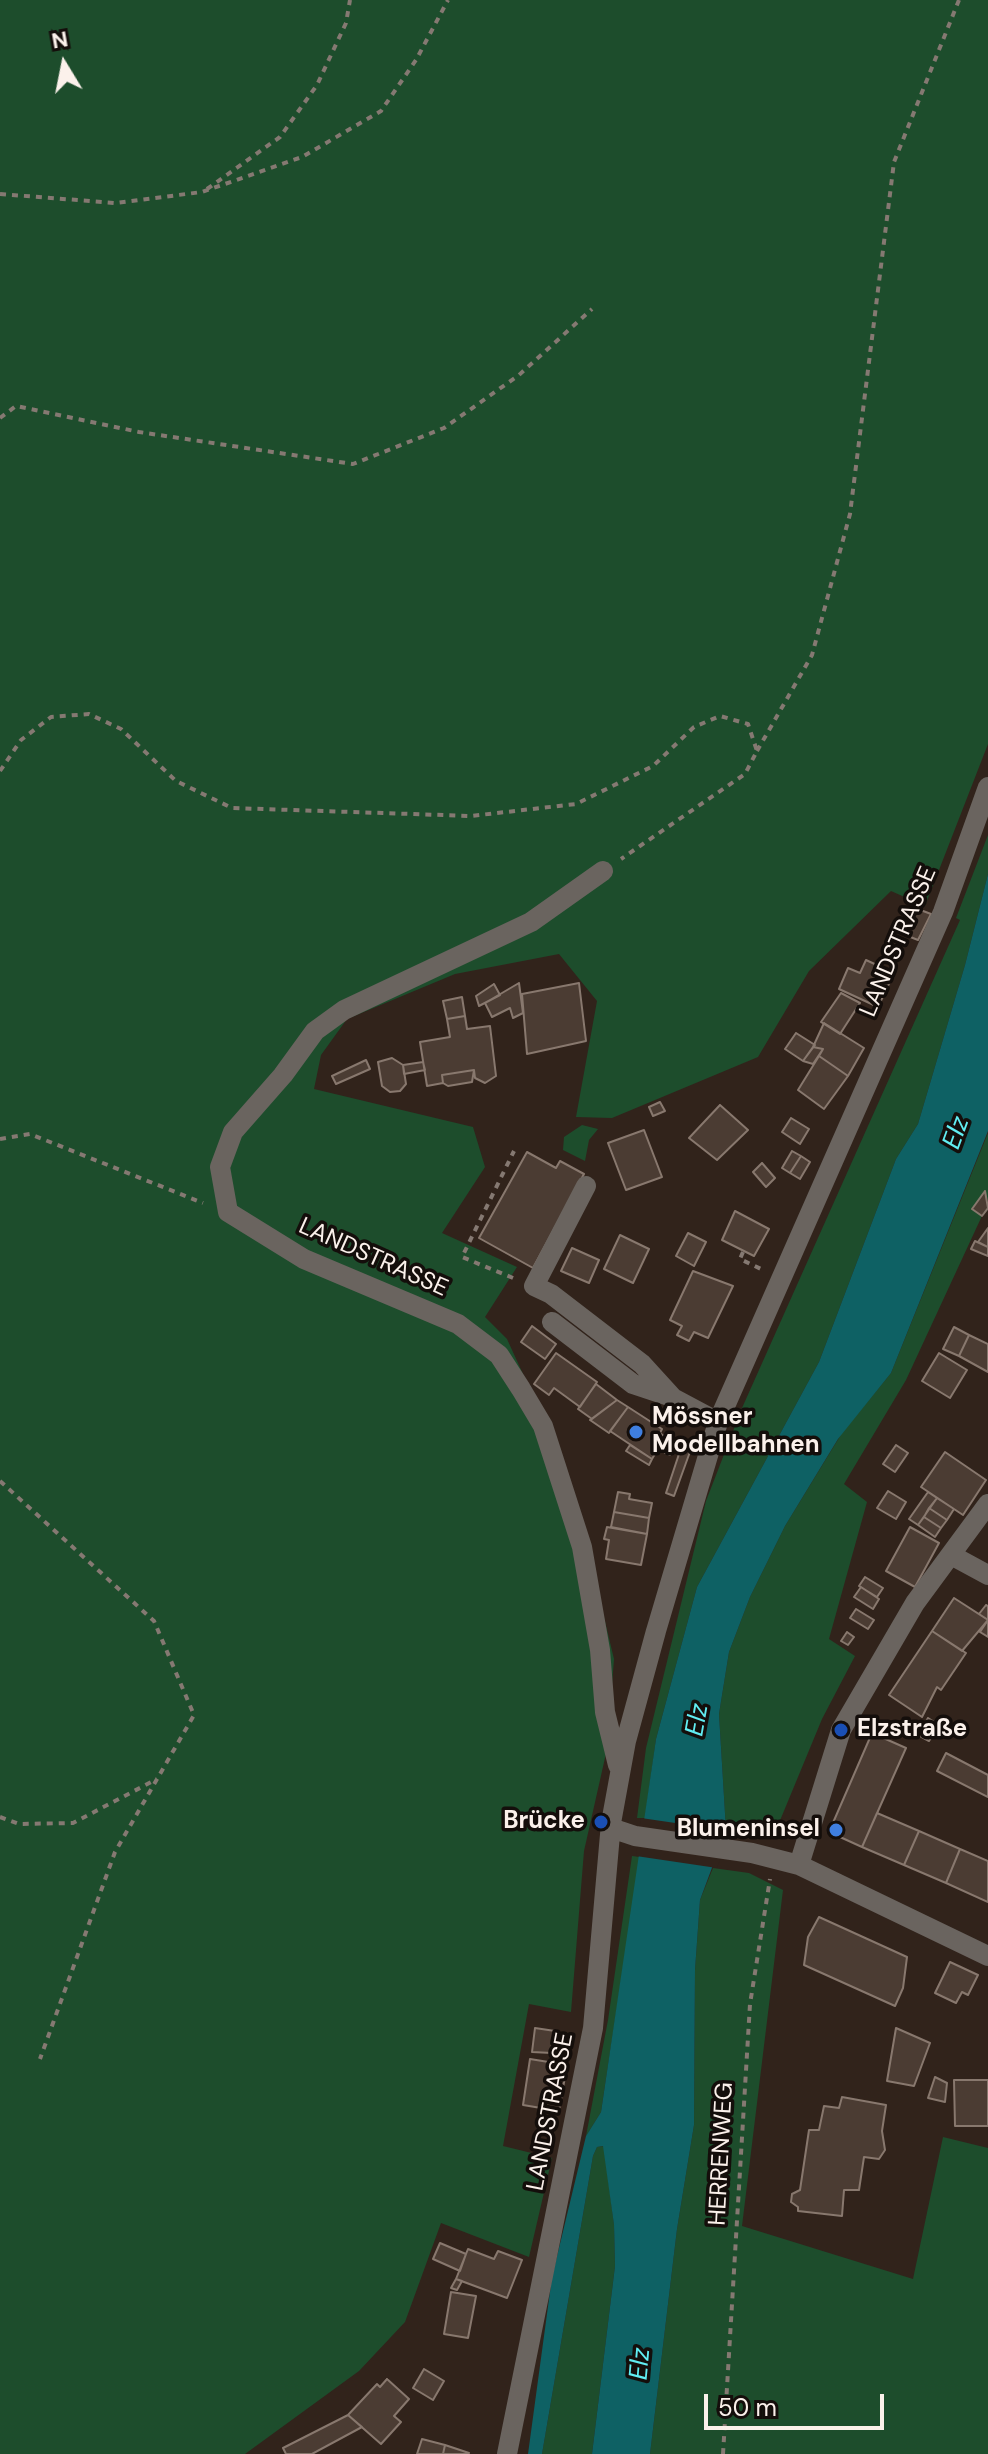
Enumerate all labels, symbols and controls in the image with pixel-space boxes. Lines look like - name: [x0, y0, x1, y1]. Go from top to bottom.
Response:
- north arrow: [24, 24, 104, 104]
- text: N: [49, 24, 70, 56]
- street label: LANDSTRASSE: [854, 863, 944, 1021]
- water label: Elz: [937, 1113, 977, 1153]
- street label: LANDSTRASSE: [294, 1212, 452, 1304]
- place label: Mössner Modellbahnen: [652, 1404, 820, 1460]
- marker: Mössner Modellbahnen: [627, 1423, 645, 1441]
- water label: Elz: [680, 1702, 716, 1738]
- place label: Elzstraße: [857, 1716, 967, 1744]
- marker: Elzstraße: [832, 1721, 850, 1739]
- place label: Brücke: [503, 1808, 585, 1836]
- marker: Brücke: [592, 1813, 610, 1831]
- place label: Blumeninsel: [677, 1816, 820, 1844]
- marker: Blumeninsel: [827, 1821, 845, 1839]
- street label: LANDSTRASSE: [522, 2031, 580, 2193]
- street label: HERRENWEG: [704, 2082, 740, 2226]
- water label: Elz: [624, 2347, 658, 2381]
- scale bar: [708, 2378, 888, 2428]
- text: 50 m: [718, 2392, 777, 2423]

